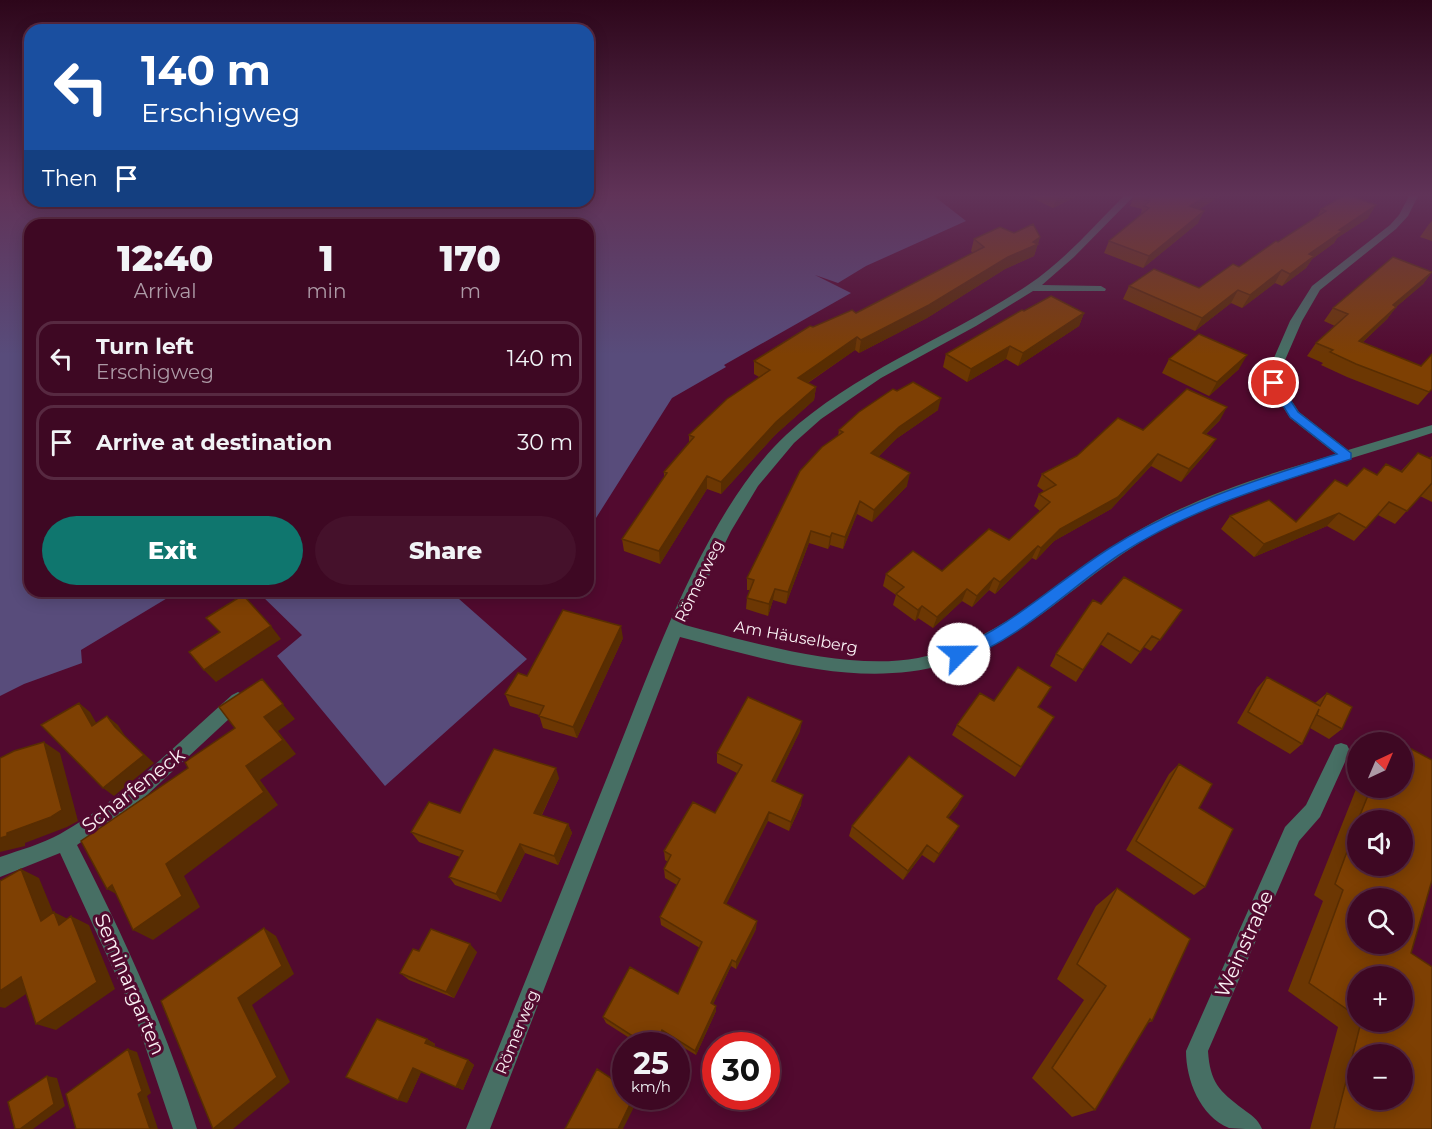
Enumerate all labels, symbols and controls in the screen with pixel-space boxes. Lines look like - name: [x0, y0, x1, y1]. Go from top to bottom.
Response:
- text: 140 m: [141, 44, 271, 96]
- icon: left: [42, 48, 120, 126]
- text: Erschigweg: [141, 96, 300, 129]
- icon: arrive: [110, 162, 143, 195]
- text: Then: [42, 165, 98, 192]
- text: 12:40: [117, 236, 213, 280]
- text: 1: [319, 236, 334, 280]
- text: 170: [440, 236, 501, 280]
- text: Arrival: [134, 279, 197, 303]
- text: min: [306, 279, 347, 303]
- text: m: [460, 279, 481, 303]
- text: Turn left: [96, 333, 194, 360]
- icon: left: [45, 342, 78, 375]
- text: 140 m: [507, 345, 573, 372]
- pin: [1248, 357, 1299, 408]
- text: Erschigweg: [96, 360, 214, 384]
- icon: arrive: [1257, 366, 1290, 399]
- icon: arrive: [45, 426, 78, 459]
- text: Arrive at destination: [96, 429, 332, 456]
- text: 30 m: [517, 429, 573, 456]
- button: Exit: [42, 516, 303, 585]
- button: Share: [315, 516, 576, 585]
- street label: Römerweg: [671, 537, 727, 625]
- street label: Am Häuselberg: [733, 617, 859, 657]
- position arrow: [927, 622, 991, 686]
- north arrow: [1347, 732, 1413, 798]
- map controls: [1347, 732, 1413, 1110]
- street label: Scharfeneck: [77, 742, 189, 838]
- button: sound: [1347, 810, 1413, 876]
- street label: Weinstraße: [1210, 887, 1278, 1001]
- button: search: [1347, 888, 1413, 954]
- street label: Seminargarten: [89, 910, 171, 1058]
- button: +: [1347, 966, 1413, 1032]
- street label: Römerweg: [491, 987, 543, 1077]
- speed limit sign: 30: [702, 1032, 780, 1110]
- button: −: [1347, 1044, 1413, 1110]
- text: 25: [633, 1045, 669, 1082]
- text: km/h: [631, 1077, 671, 1096]

